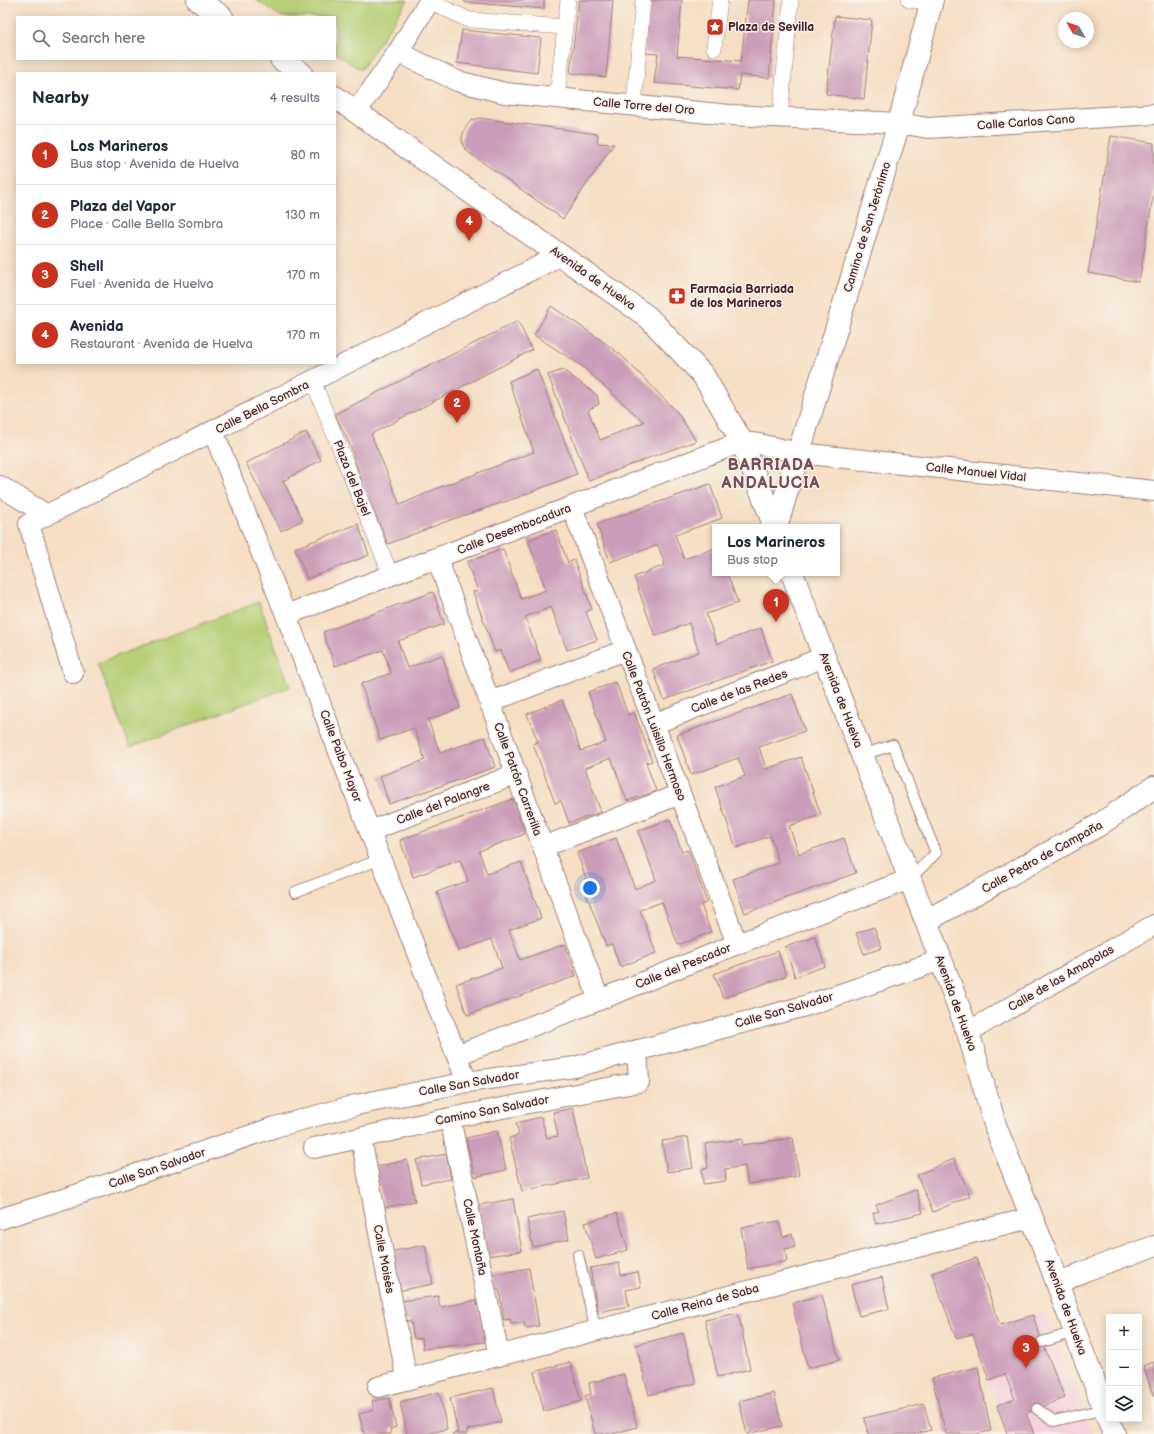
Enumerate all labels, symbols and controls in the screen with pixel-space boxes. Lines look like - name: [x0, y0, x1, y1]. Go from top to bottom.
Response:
- north arrow: [1058, 12, 1094, 48]
- search box: [16, 16, 336, 60]
- place icon: Plaza de Sevilla: [705, 17, 725, 37]
- place label: Plaza de Sevilla: [728, 20, 814, 35]
- icon: search: [30, 27, 52, 49]
- text: Search here: [62, 29, 145, 48]
- text: Nearby: [32, 88, 89, 108]
- text: 4 results: [270, 90, 320, 106]
- street label: Calle Torre del Oro: [592, 95, 696, 118]
- street label: Calle Carlos Cano: [977, 112, 1076, 133]
- text: Los Marineros: [70, 137, 168, 156]
- text: 1: [42, 147, 48, 163]
- text: 80 m: [291, 147, 320, 163]
- text: Bus stop · Avenida de Huelva: [70, 156, 239, 172]
- street label: Camino de San Jerónimo: [840, 160, 895, 294]
- text: Plaza del Vapor: [70, 197, 176, 216]
- text: 2: [41, 207, 49, 223]
- text: 130 m: [285, 207, 320, 223]
- pin: 4: [456, 208, 482, 241]
- text: Place · Calle Bella Sombra: [70, 216, 223, 232]
- street label: Avenida de Huelva: [547, 243, 639, 314]
- text: Shell: [70, 257, 103, 276]
- text: 3: [41, 267, 49, 283]
- text: 170 m: [287, 267, 320, 283]
- text: Fuel · Avenida de Huelva: [70, 276, 214, 292]
- place label: Farmacia Barriada de los Marineros: [690, 282, 794, 311]
- pharmacy icon: Farmacia Barriada de los Marineros: [667, 286, 687, 306]
- text: Avenida: [70, 317, 124, 336]
- text: 4: [41, 327, 49, 343]
- text: 170 m: [287, 327, 320, 343]
- text: Restaurant · Avenida de Huelva: [70, 336, 253, 352]
- street label: Calle Bella Sombra: [213, 377, 312, 438]
- pin: 2: [444, 390, 470, 423]
- street label: Plaza del Bajel: [330, 438, 373, 518]
- district label: BARRIADA ANDALUCIA: [721, 456, 820, 493]
- street label: Calle Manuel Vidal: [925, 460, 1027, 485]
- street label: Calle Desembocadura: [455, 501, 574, 558]
- popup: [712, 524, 840, 576]
- text: Los Marineros: [727, 533, 825, 552]
- text: Bus stop: [727, 552, 778, 568]
- pin: 1: [763, 589, 789, 622]
- street label: Calle Patrón Luisillo Hermoso: [618, 649, 689, 804]
- street label: Avenida de Huelva: [815, 650, 866, 750]
- street label: Calle de las Redes: [689, 666, 790, 717]
- street label: Calle Palbo Mayor: [316, 708, 365, 805]
- street label: Calle Patrón Carrerilla: [490, 720, 545, 838]
- street label: Calle del Palangre: [394, 779, 492, 828]
- street label: Calle Pedro de Campaña: [979, 818, 1106, 897]
- your location: [580, 878, 600, 898]
- street label: Calle del Pescador: [633, 940, 734, 993]
- street label: Calle de las Amapolas: [1006, 942, 1117, 1015]
- street label: Avenida de Huelva: [931, 953, 980, 1053]
- street label: Calle San Salvador: [733, 989, 836, 1032]
- street label: Calle San Salvador: [418, 1067, 521, 1100]
- street label: Camino San Salvador: [434, 1092, 551, 1129]
- street label: Calle San Salvador: [107, 1145, 208, 1192]
- street label: Calle Montaña: [459, 1197, 490, 1277]
- street label: Calle Moisés: [369, 1223, 398, 1295]
- street label: Avenida de Huelva: [1041, 1257, 1090, 1357]
- street label: Calle Reina de Saba: [650, 1281, 761, 1324]
- map controls: [1106, 1314, 1142, 1422]
- button: +: [1106, 1314, 1142, 1350]
- pin: 3: [1013, 1335, 1039, 1368]
- button: −: [1106, 1350, 1142, 1386]
- button: layers: [1106, 1386, 1142, 1422]

